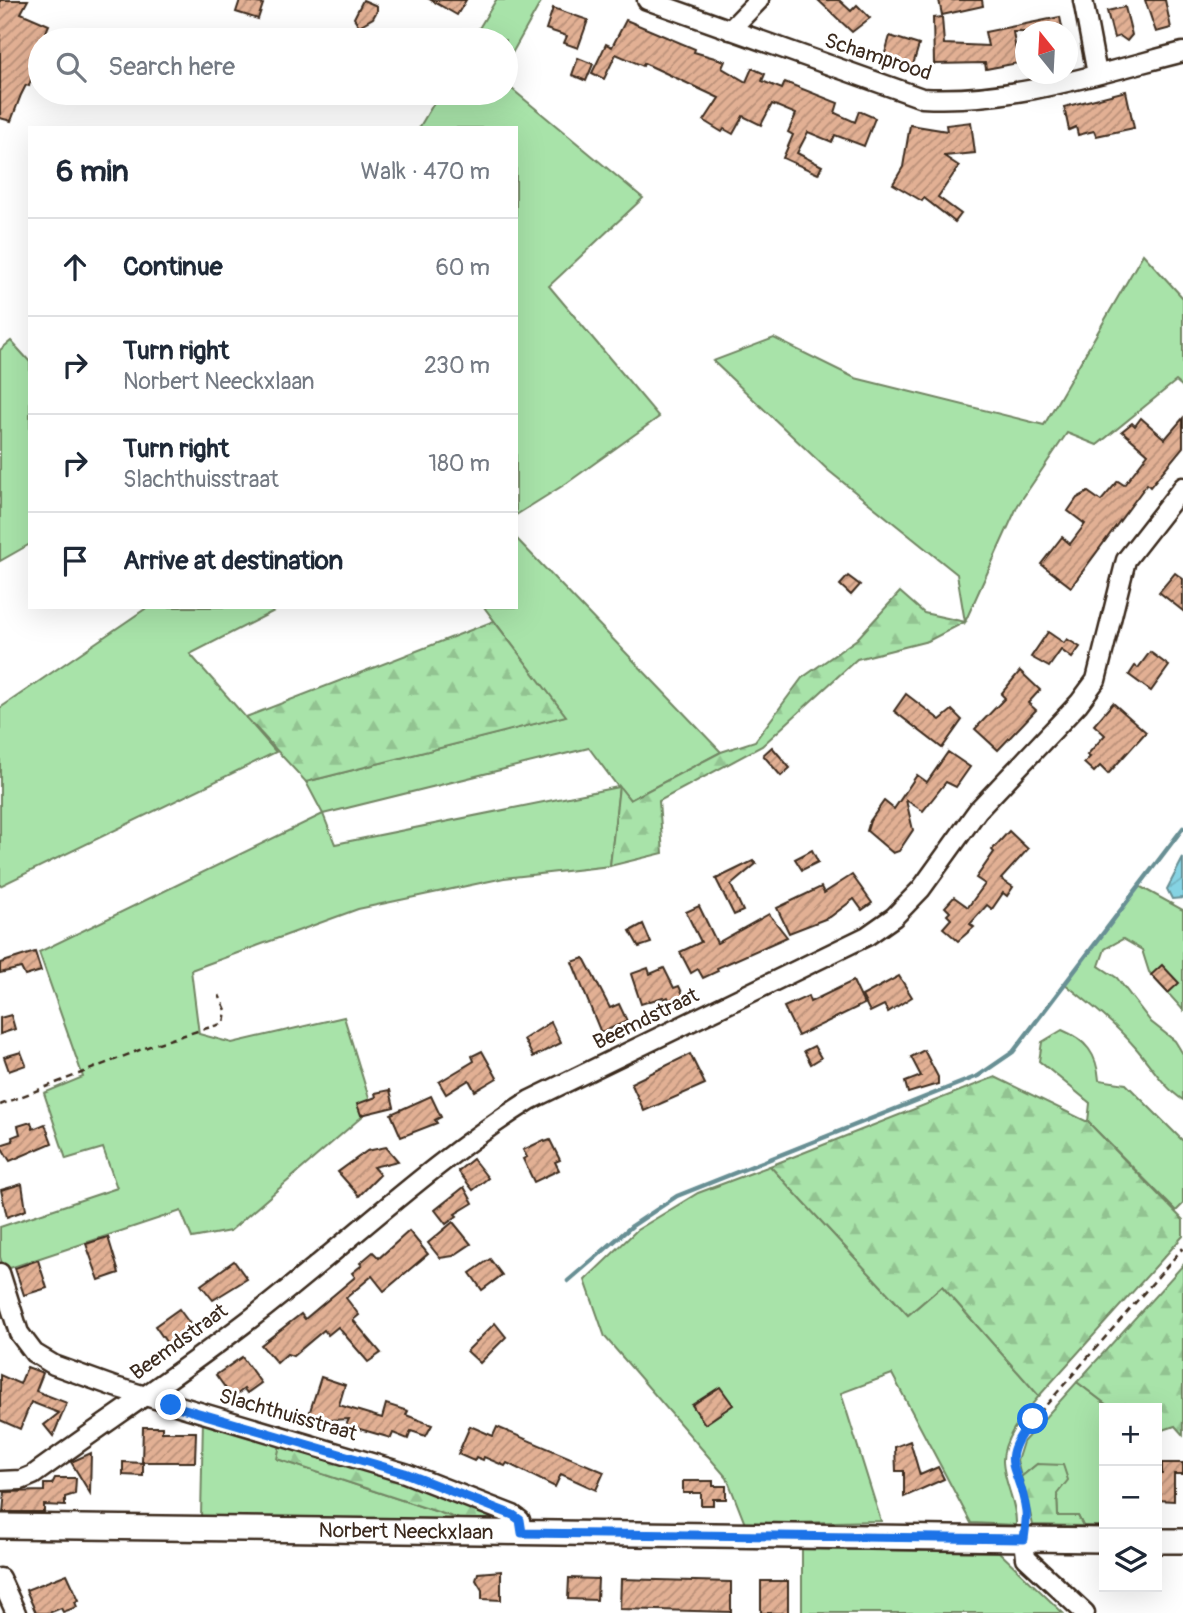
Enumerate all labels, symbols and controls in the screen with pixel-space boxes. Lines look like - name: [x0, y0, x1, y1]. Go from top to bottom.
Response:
- north arrow: [1015, 21, 1078, 84]
- street label: Schamprood: [821, 27, 935, 87]
- search box: [28, 28, 518, 105]
- icon: search: [52, 48, 90, 86]
- text: Search here: [108, 51, 235, 83]
- text: 6 min: [56, 153, 129, 190]
- text: Walk · 470 m: [361, 157, 490, 186]
- icon: ahead: [56, 248, 94, 286]
- text: Continue: [123, 251, 223, 283]
- text: 60 m: [435, 253, 490, 282]
- text: Turn right: [123, 335, 229, 367]
- icon: right: [56, 346, 94, 384]
- text: 230 m: [424, 351, 490, 380]
- text: Norbert Neeckxlaan: [123, 367, 314, 396]
- text: Turn right: [123, 433, 229, 465]
- icon: right: [56, 444, 94, 482]
- text: 180 m: [428, 449, 490, 478]
- text: Slachthuisstraat: [123, 465, 279, 494]
- icon: arrive: [56, 542, 94, 580]
- text: Arrive at destination: [123, 545, 343, 577]
- street label: Beemdstraat: [589, 982, 704, 1056]
- street label: Beemdstraat: [125, 1297, 233, 1386]
- street label: Slachthuisstraat: [216, 1382, 361, 1448]
- route end: [155, 1389, 186, 1420]
- route start: [1017, 1403, 1048, 1434]
- map controls: [1099, 1403, 1162, 1592]
- button: +: [1099, 1403, 1162, 1466]
- button: −: [1099, 1466, 1162, 1529]
- street label: Norbert Neeckxlaan: [318, 1517, 494, 1546]
- button: layers: [1099, 1529, 1162, 1592]

